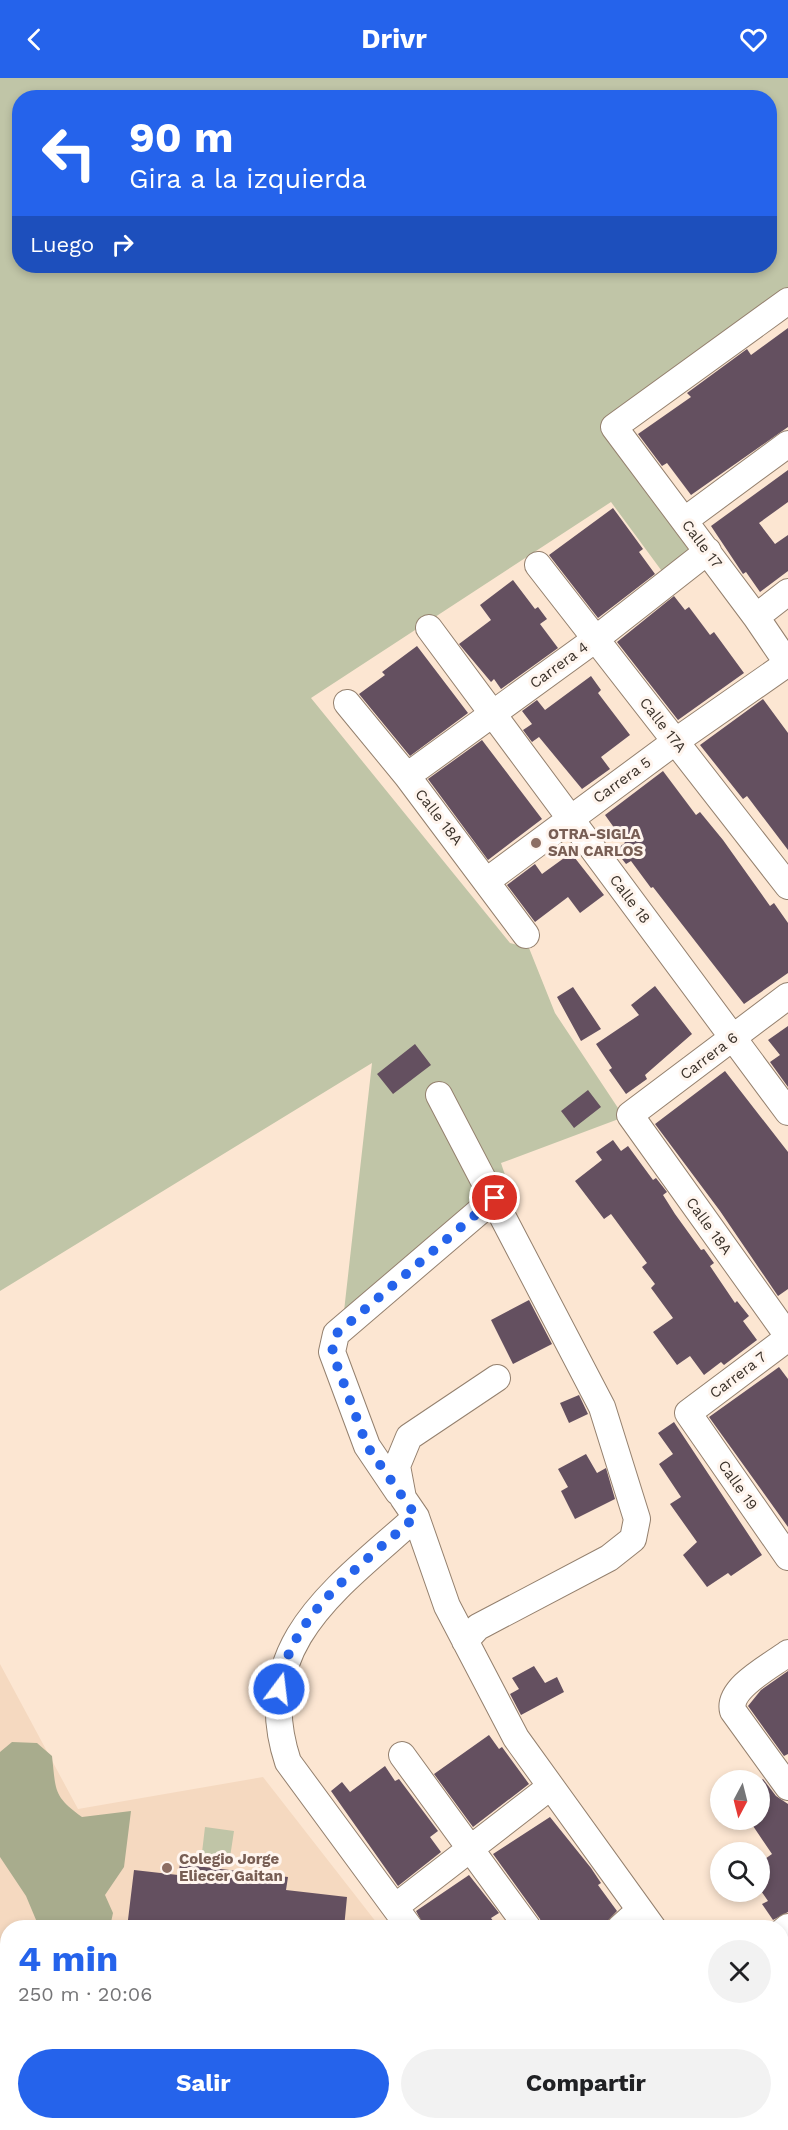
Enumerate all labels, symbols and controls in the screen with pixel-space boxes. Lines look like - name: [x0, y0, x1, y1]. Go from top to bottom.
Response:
- icon: back: [18, 23, 51, 56]
- text: Drivr: [361, 23, 427, 55]
- icon: heart: [737, 23, 770, 56]
- text: 90 m: [129, 113, 233, 162]
- icon: left: [30, 114, 108, 192]
- text: Gira a la izquierda: [129, 163, 367, 195]
- icon: right: [106, 228, 139, 261]
- text: Luego: [30, 232, 94, 257]
- street label: Calle 17: [678, 516, 726, 572]
- street label: Carrera 4: [526, 638, 592, 692]
- street label: Calle 17A: [636, 694, 690, 756]
- street label: Carrera 5: [589, 753, 655, 807]
- street label: Calle 18A: [411, 785, 467, 849]
- place label: OTRA-SIGLA SAN CARLOS: [548, 825, 644, 860]
- marker: OTRA-SIGLA SAN CARLOS: [529, 836, 543, 850]
- street label: Calle 18: [606, 871, 654, 927]
- street label: Carrera 6: [677, 1028, 741, 1084]
- pin: [469, 1172, 520, 1223]
- icon: arrive: [478, 1181, 511, 1214]
- street label: Calle 18A: [682, 1194, 736, 1258]
- street label: Carrera 7: [706, 1348, 770, 1402]
- street label: Calle 19: [714, 1457, 762, 1513]
- position arrow: [247, 1657, 311, 1721]
- north arrow: [710, 1770, 770, 1830]
- map controls: [710, 1770, 770, 1902]
- button: search: [710, 1842, 770, 1902]
- place label: Colegio Jorge Eliecer Gaitan: [179, 1850, 283, 1885]
- marker: Colegio Jorge Eliecer Gaitan: [160, 1861, 174, 1875]
- text: 4 min: [18, 1938, 118, 1980]
- button: close: [708, 1940, 771, 2003]
- text: 250 m · 20:06: [18, 1982, 152, 2006]
- button: Salir: [18, 2049, 389, 2118]
- button: Compartir: [401, 2049, 771, 2118]

